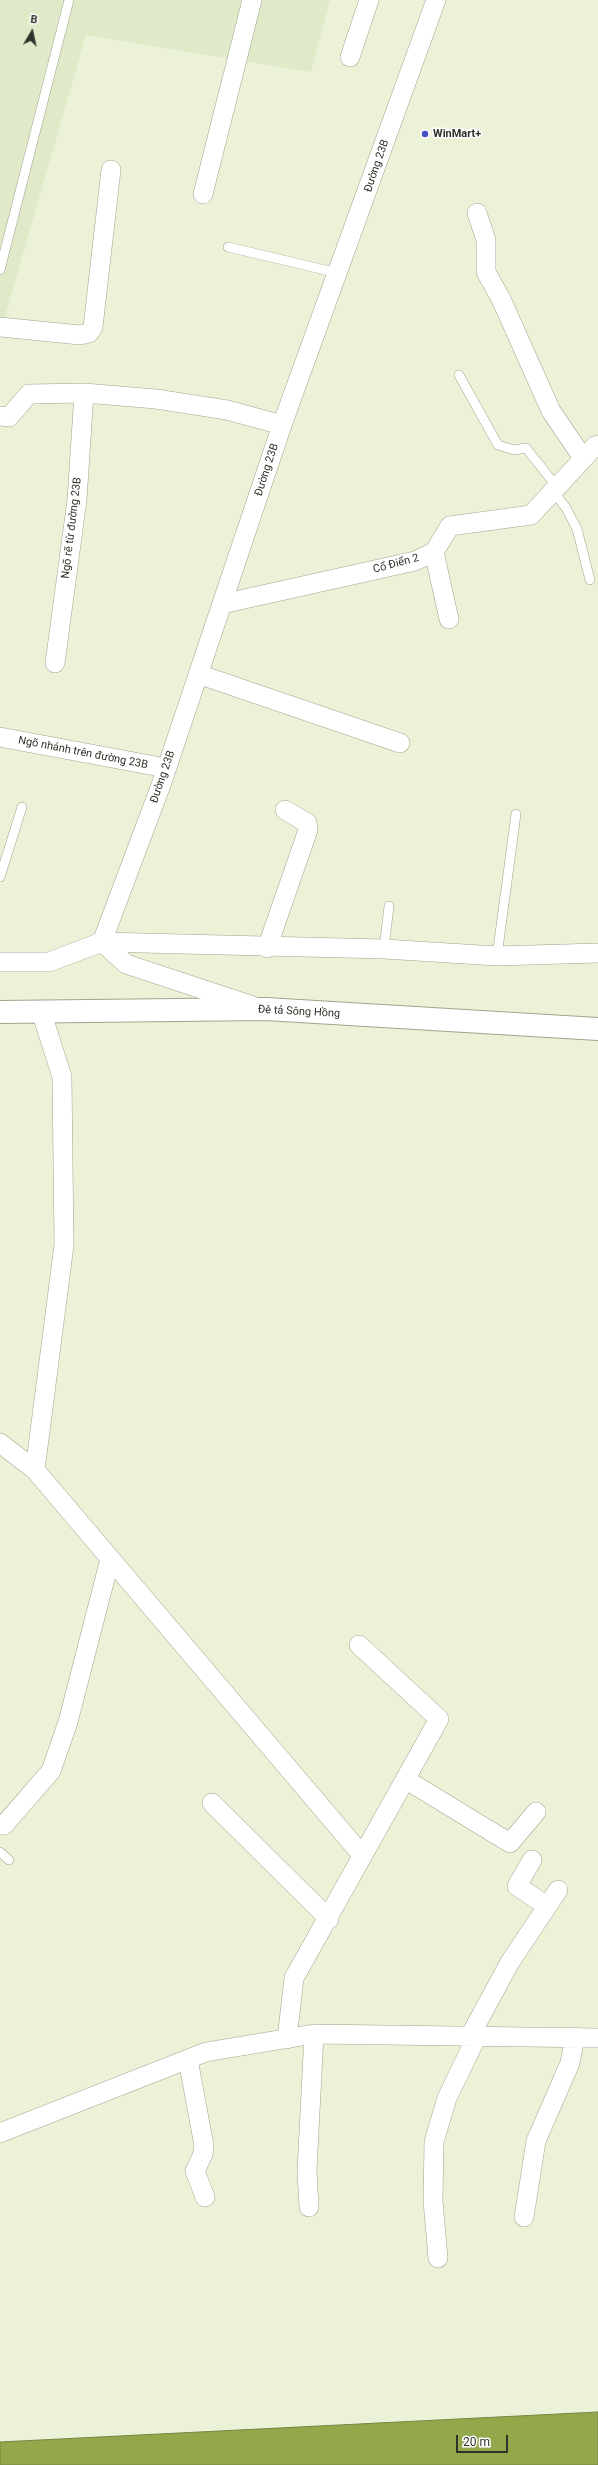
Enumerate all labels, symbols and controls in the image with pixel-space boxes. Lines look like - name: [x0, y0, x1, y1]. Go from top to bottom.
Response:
- north arrow: [12, 12, 52, 52]
- text: B: [29, 13, 38, 27]
- place label: WinMart+: [433, 127, 481, 141]
- marker: WinMart+: [420, 129, 430, 139]
- street label: Đường 23B: [362, 138, 392, 194]
- street label: Đường 23B: [252, 442, 282, 498]
- street label: Ngõ rẽ từ đường 23B: [59, 476, 85, 580]
- street label: Cổ Điển 2: [372, 552, 420, 576]
- street label: Ngõ nhánh trên đường 23B: [17, 734, 149, 772]
- street label: Đường 23B: [148, 749, 178, 805]
- street label: Đê tả Sông Hồng: [258, 1003, 340, 1021]
- scale bar: [458, 2427, 510, 2453]
- text: 20 m: [463, 2435, 490, 2449]

